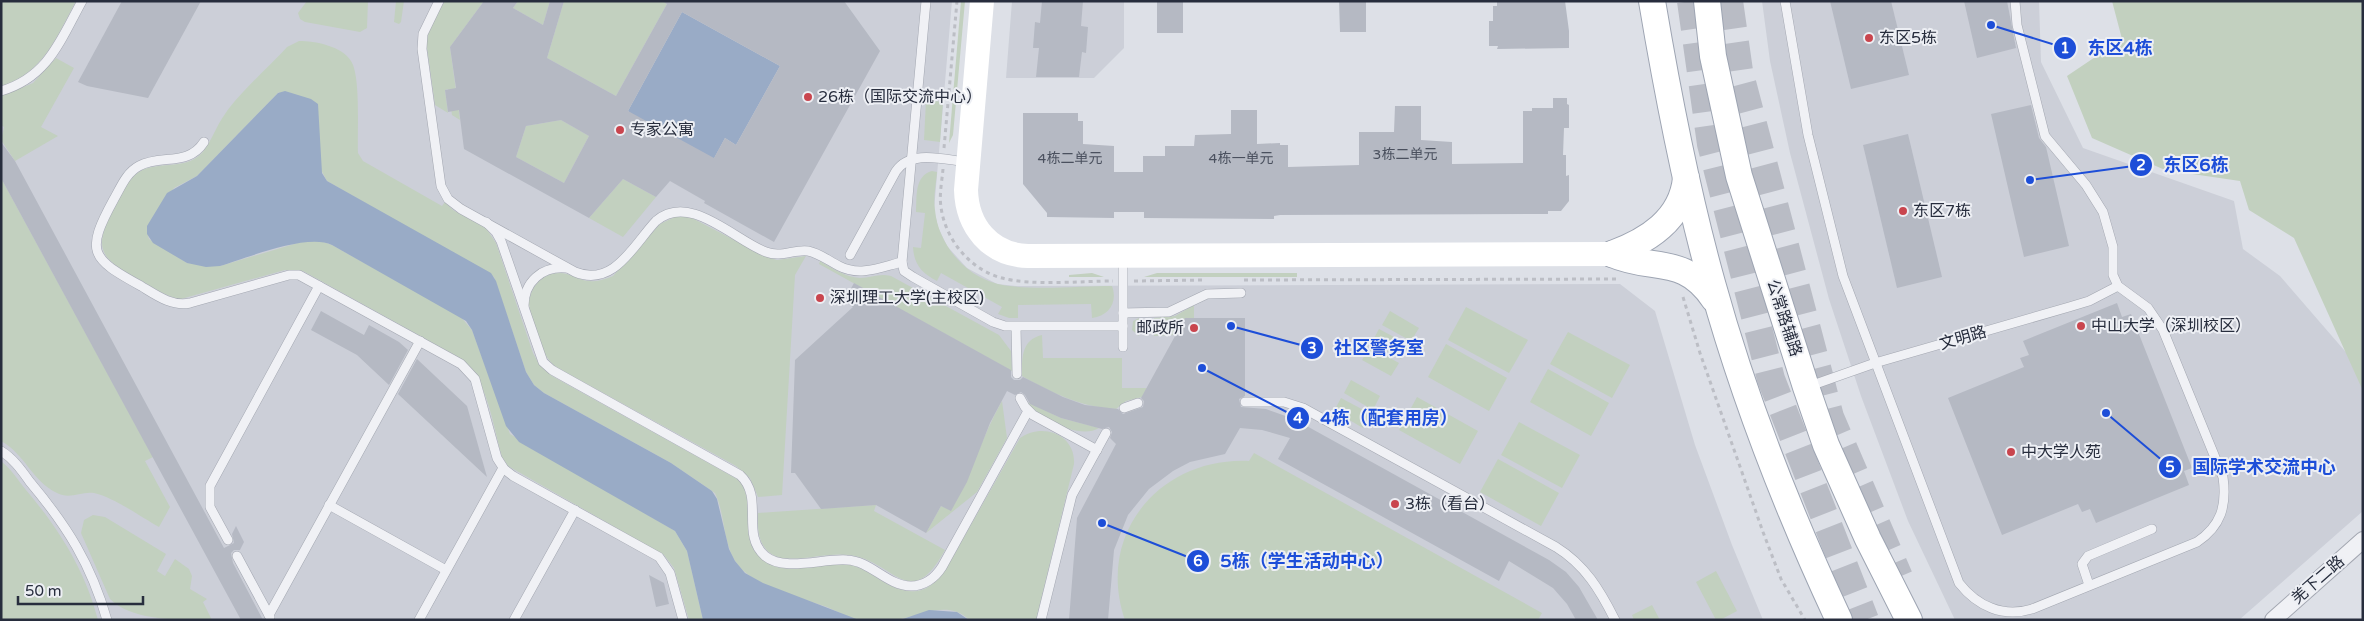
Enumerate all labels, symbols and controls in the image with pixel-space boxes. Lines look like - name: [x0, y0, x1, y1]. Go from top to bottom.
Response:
- place label: 东区5栋: [1879, 28, 1937, 48]
- marker: 东区5栋: [1863, 32, 1875, 44]
- callout: 东区4栋: [2052, 32, 2163, 65]
- text: 东区4栋: [2087, 37, 2153, 59]
- text: 1: [2060, 39, 2070, 57]
- place label: 26栋（国际交流中心）: [818, 87, 982, 107]
- marker: 26栋（国际交流中心）: [802, 91, 814, 103]
- place label: 专家公寓: [630, 120, 694, 140]
- marker: 专家公寓: [614, 124, 626, 136]
- house number: 3栋二单元: [1373, 146, 1437, 163]
- callout: 东区6栋: [2129, 148, 2239, 181]
- house number: 4栋二单元: [1038, 150, 1102, 167]
- house number: 4栋一单元: [1209, 150, 1273, 167]
- text: 东区6栋: [2163, 154, 2229, 176]
- text: 2: [2136, 156, 2146, 174]
- place label: 东区7栋: [1913, 201, 1971, 221]
- marker: 东区7栋: [1897, 205, 1909, 217]
- street label: 公常路辅路: [1762, 277, 1806, 359]
- place label: 深圳理工大学(主校区): [830, 288, 984, 308]
- marker: 深圳理工大学(主校区): [814, 292, 826, 304]
- place label: 中山大学（深圳校区）: [2091, 316, 2251, 336]
- place label: 邮政所: [1136, 318, 1184, 338]
- marker: 中山大学（深圳校区）: [2075, 320, 2087, 332]
- marker: 邮政所: [1188, 322, 1200, 334]
- street label: 文明路: [1937, 322, 1989, 354]
- callout: 社区警务室: [1299, 331, 1434, 364]
- text: 社区警务室: [1334, 337, 1424, 359]
- text: 3: [1307, 339, 1317, 357]
- callout: 4栋（配套用房）: [1285, 401, 1468, 434]
- text: 4栋（配套用房）: [1320, 407, 1458, 429]
- text: 4: [1293, 409, 1303, 427]
- place label: 中大学人苑: [2021, 442, 2101, 462]
- marker: 中大学人苑: [2005, 446, 2017, 458]
- callout: 国际学术交流中心: [2157, 451, 2346, 484]
- text: 国际学术交流中心: [2192, 456, 2336, 478]
- text: 5: [2165, 458, 2175, 476]
- place label: 3栋（看台）: [1405, 494, 1495, 514]
- marker: 3栋（看台）: [1389, 498, 1401, 510]
- callout: 5栋（学生活动中心）: [1185, 545, 1403, 578]
- text: 5栋（学生活动中心）: [1220, 550, 1394, 572]
- street label: 羌下二路: [2287, 551, 2349, 609]
- text: 6: [1193, 552, 1203, 570]
- scale bar: [18, 574, 142, 606]
- text: 50 m: [25, 582, 62, 600]

